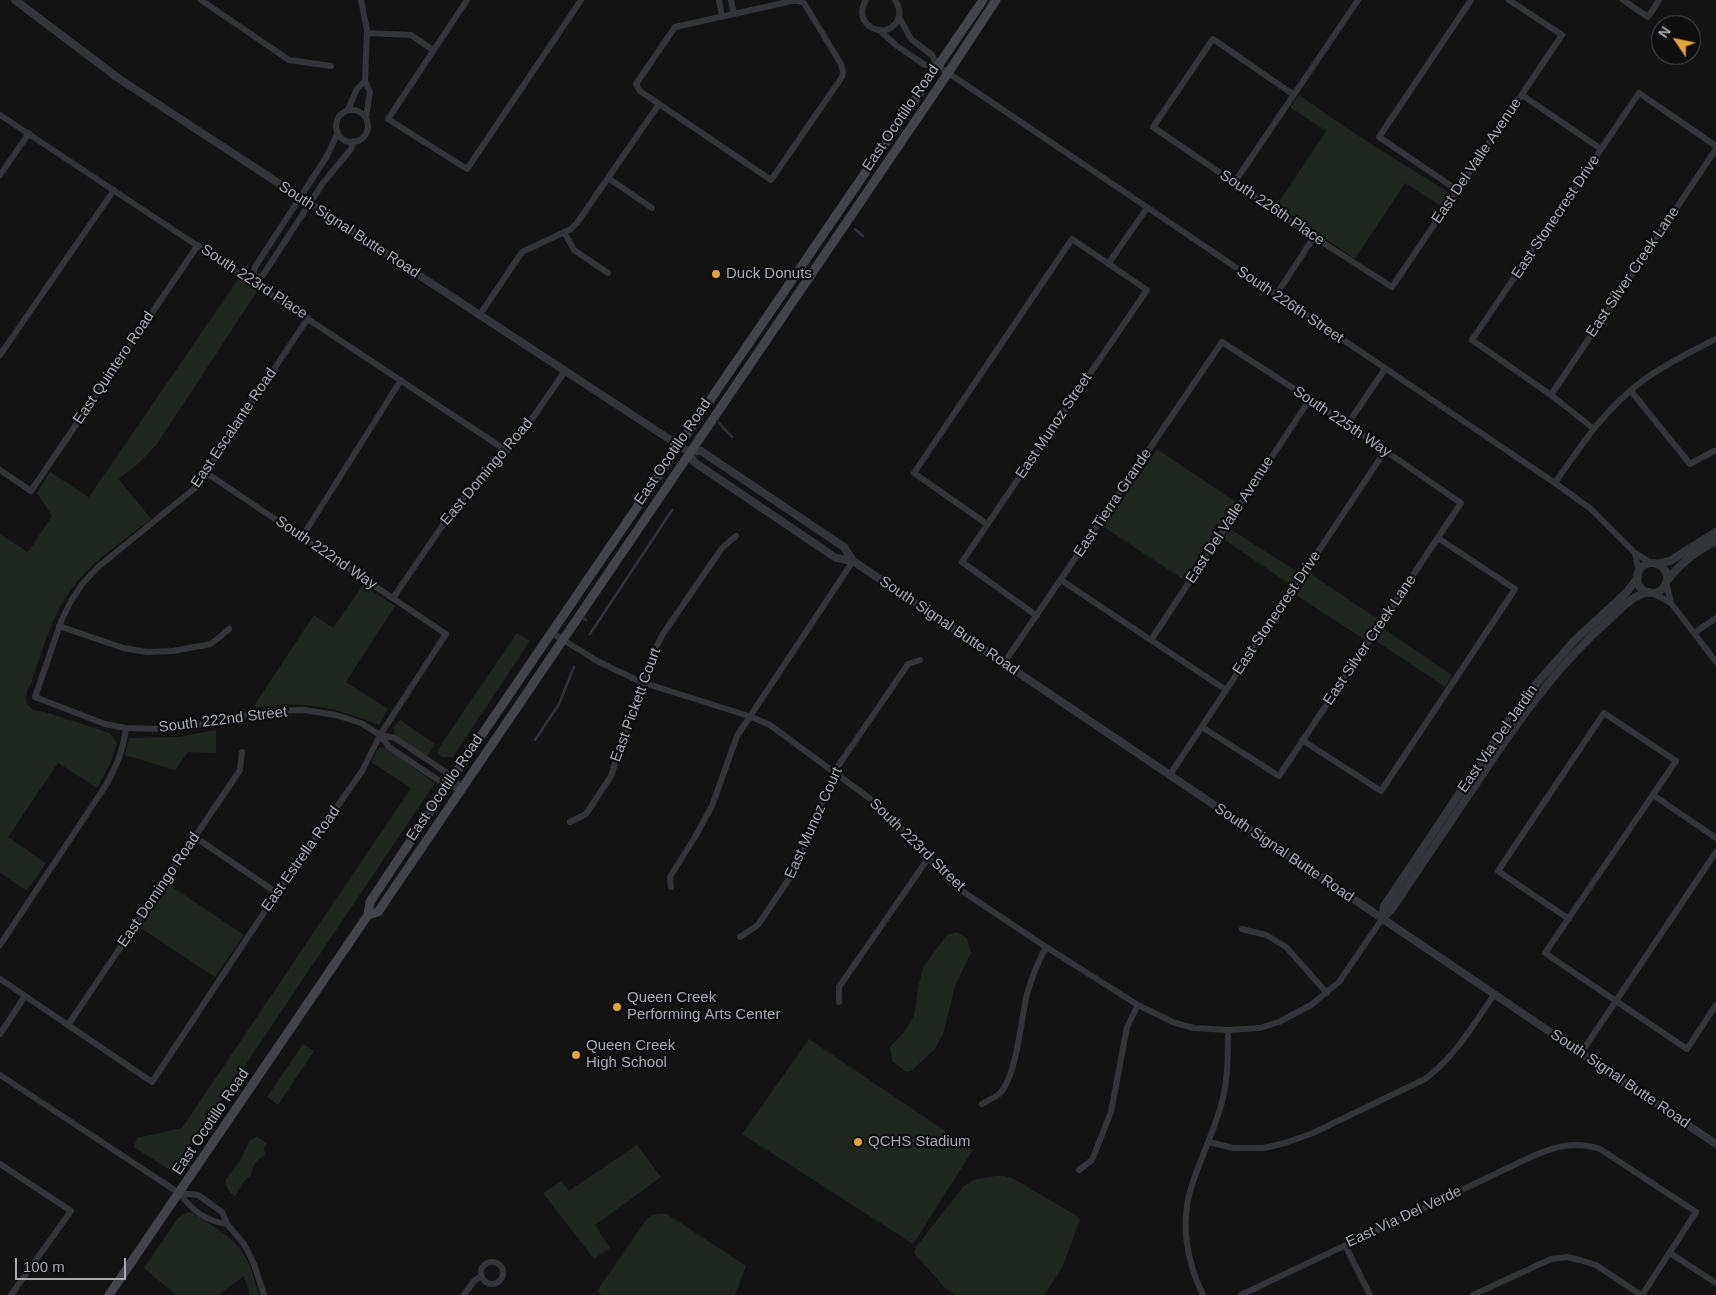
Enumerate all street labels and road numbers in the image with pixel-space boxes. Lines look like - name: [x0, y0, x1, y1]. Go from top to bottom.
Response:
- street label: East Ocotillo Road: [859, 61, 943, 175]
- street label: East Del Valle Avenue: [1428, 95, 1526, 227]
- street label: East Stonecrest Drive: [1508, 152, 1604, 282]
- street label: South 226th Place: [1216, 166, 1328, 250]
- street label: South Signal Butte Road: [275, 178, 423, 282]
- street label: East Silver Creek Lane: [1583, 203, 1683, 341]
- street label: South 223rd Place: [197, 241, 311, 323]
- street label: South 226th Street: [1233, 263, 1347, 347]
- street label: East Quintero Road: [70, 308, 158, 428]
- street label: East Escalante Road: [187, 365, 281, 491]
- street label: East Munoz Street: [1012, 370, 1096, 482]
- street label: South 225th Way: [1289, 383, 1395, 461]
- street label: East Ocotillo Road: [631, 395, 715, 509]
- street label: East Domingo Road: [437, 415, 537, 529]
- street label: East Tierra Grande: [1070, 445, 1156, 561]
- street label: East Del Valle Avenue: [1182, 453, 1278, 587]
- street label: South 222nd Way: [272, 512, 380, 594]
- street label: East Stonecrest Drive: [1229, 548, 1325, 678]
- street label: East Silver Creek Lane: [1320, 571, 1420, 709]
- street label: South Signal Butte Road: [876, 573, 1022, 679]
- street label: East Pickett Court: [607, 646, 665, 764]
- street label: East Via Del Jardin: [1454, 682, 1542, 796]
- street label: South 222nd Street: [158, 703, 288, 737]
- street label: East Ocotillo Road: [403, 731, 487, 845]
- street label: East Munoz Court: [781, 765, 847, 881]
- street label: South 223rd Street: [865, 795, 969, 895]
- street label: South Signal Butte Road: [1211, 800, 1357, 906]
- street label: East Estrella Road: [258, 803, 344, 915]
- street label: East Domingo Road: [114, 829, 204, 951]
- street label: South Signal Butte Road: [1547, 1026, 1693, 1132]
- street label: East Ocotillo Road: [169, 1065, 253, 1179]
- street label: East Via Del Verde: [1343, 1182, 1465, 1252]

